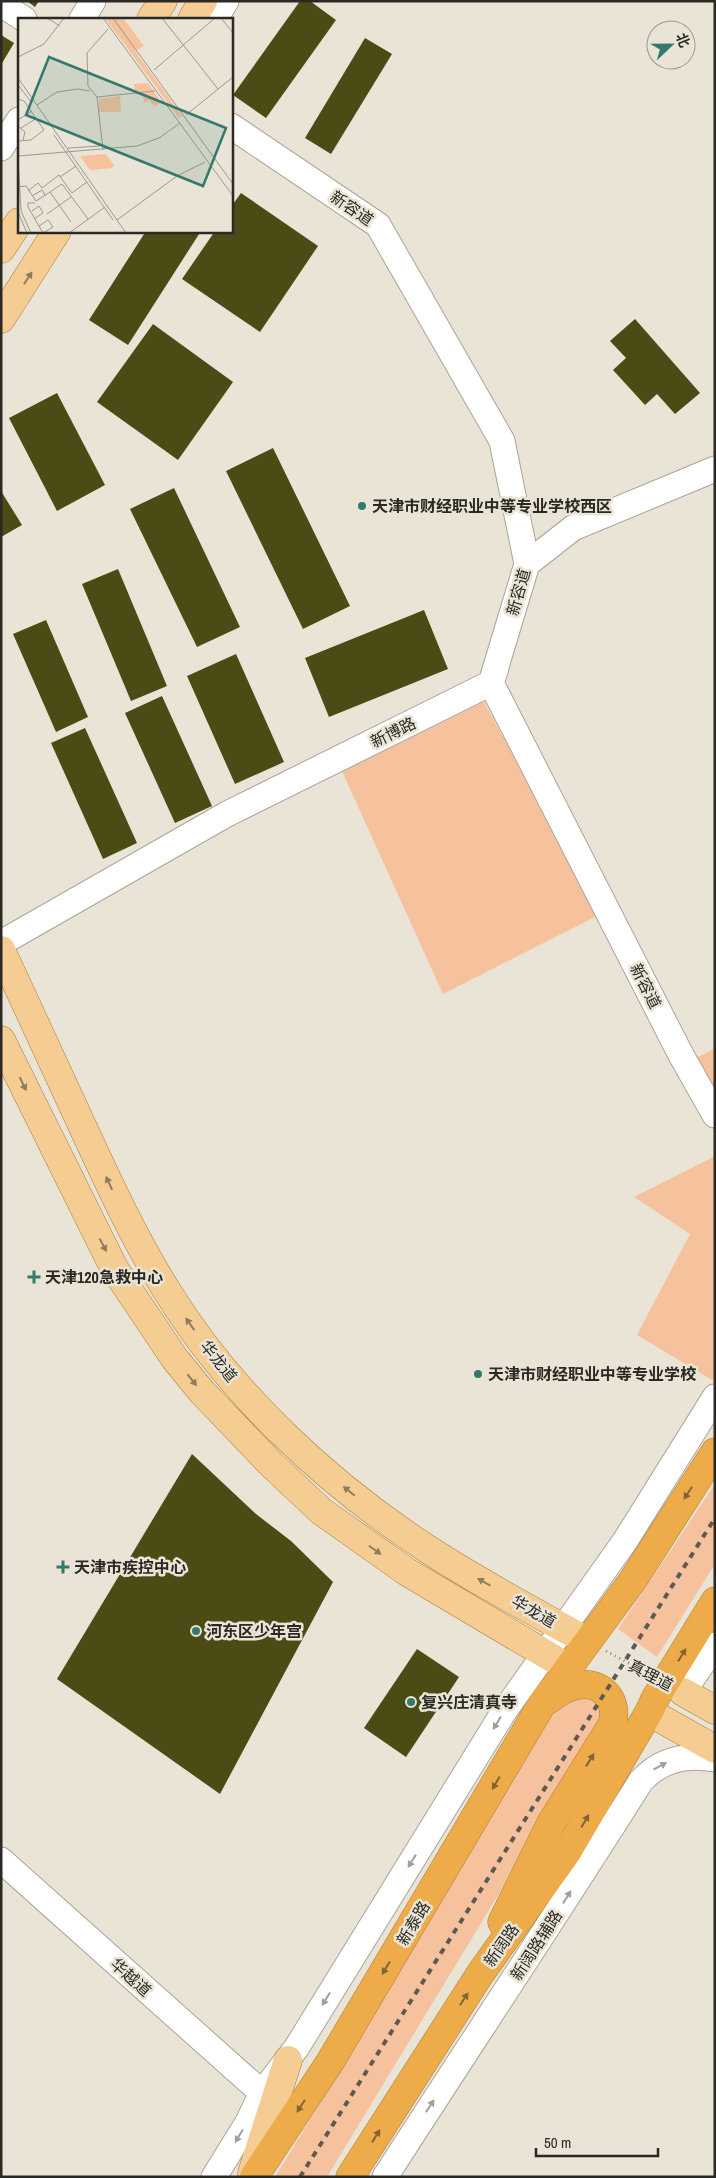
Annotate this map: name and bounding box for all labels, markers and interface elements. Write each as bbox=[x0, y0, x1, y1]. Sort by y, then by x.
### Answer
inset map bbox=[18, 18, 232, 232]
north arrow bbox=[646, 20, 696, 70]
text: 北 bbox=[672, 30, 694, 50]
street label: 新容道 bbox=[326, 185, 378, 231]
one-way arrow bbox=[23, 271, 32, 285]
place label: 天津市财经职业中等专业学校西区 bbox=[372, 495, 612, 517]
marker: 天津市财经职业中等专业学校西区 bbox=[356, 500, 368, 512]
street label: 新容道 bbox=[501, 566, 535, 618]
street label: 新博路 bbox=[367, 712, 419, 752]
street label: 新容道 bbox=[625, 960, 667, 1012]
one-way arrow bbox=[19, 1077, 27, 1091]
one-way arrow bbox=[104, 1176, 112, 1190]
one-way arrow bbox=[98, 1239, 107, 1252]
place label: 天津120急救中心 bbox=[45, 1266, 163, 1288]
marker: 天津120急救中心 bbox=[27, 1270, 41, 1284]
one-way arrow bbox=[185, 1317, 195, 1331]
street label: 华龙道 bbox=[195, 1335, 243, 1387]
place label: 天津市财经职业中等专业学校 bbox=[488, 1363, 697, 1385]
marker: 天津市财经职业中等专业学校 bbox=[472, 1368, 484, 1380]
one-way arrow bbox=[187, 1374, 198, 1387]
one-way arrow bbox=[343, 1486, 356, 1497]
one-way arrow bbox=[684, 1486, 693, 1500]
one-way arrow bbox=[368, 1545, 382, 1555]
place label: 天津市疾控中心 bbox=[74, 1556, 186, 1578]
marker: 天津市疾控中心 bbox=[56, 1560, 70, 1574]
one-way arrow bbox=[478, 1577, 491, 1586]
street label: 华龙道 bbox=[508, 1589, 560, 1633]
place label: 河东区少年宫 bbox=[206, 1620, 302, 1642]
marker: 河东区少年宫 bbox=[190, 1625, 202, 1637]
one-way arrow bbox=[677, 1648, 687, 1661]
street label: 真理道 bbox=[625, 1654, 677, 1696]
place label: 复兴庄清真寺 bbox=[421, 1691, 517, 1713]
marker: 复兴庄清真寺 bbox=[405, 1696, 417, 1708]
one-way arrow bbox=[493, 1716, 502, 1729]
one-way arrow bbox=[586, 1753, 595, 1766]
one-way arrow bbox=[653, 1762, 668, 1770]
one-way arrow bbox=[491, 1776, 500, 1789]
one-way arrow bbox=[580, 1815, 589, 1828]
one-way arrow bbox=[407, 1854, 416, 1868]
one-way arrow bbox=[563, 1891, 572, 1904]
street label: 新泰路 bbox=[391, 1897, 435, 1949]
street label: 新阔路辅路 bbox=[505, 1905, 567, 1985]
street label: 新阔路 bbox=[478, 1919, 524, 1971]
street label: 华越道 bbox=[106, 1953, 156, 2001]
one-way arrow bbox=[382, 1961, 391, 1974]
one-way arrow bbox=[459, 1992, 469, 2006]
one-way arrow bbox=[322, 1993, 331, 2006]
one-way arrow bbox=[296, 2099, 305, 2113]
one-way arrow bbox=[426, 2100, 435, 2113]
scale bar bbox=[536, 2126, 658, 2158]
one-way arrow bbox=[235, 2129, 244, 2142]
one-way arrow bbox=[371, 2129, 381, 2142]
text: 50 m bbox=[544, 2132, 571, 2153]

